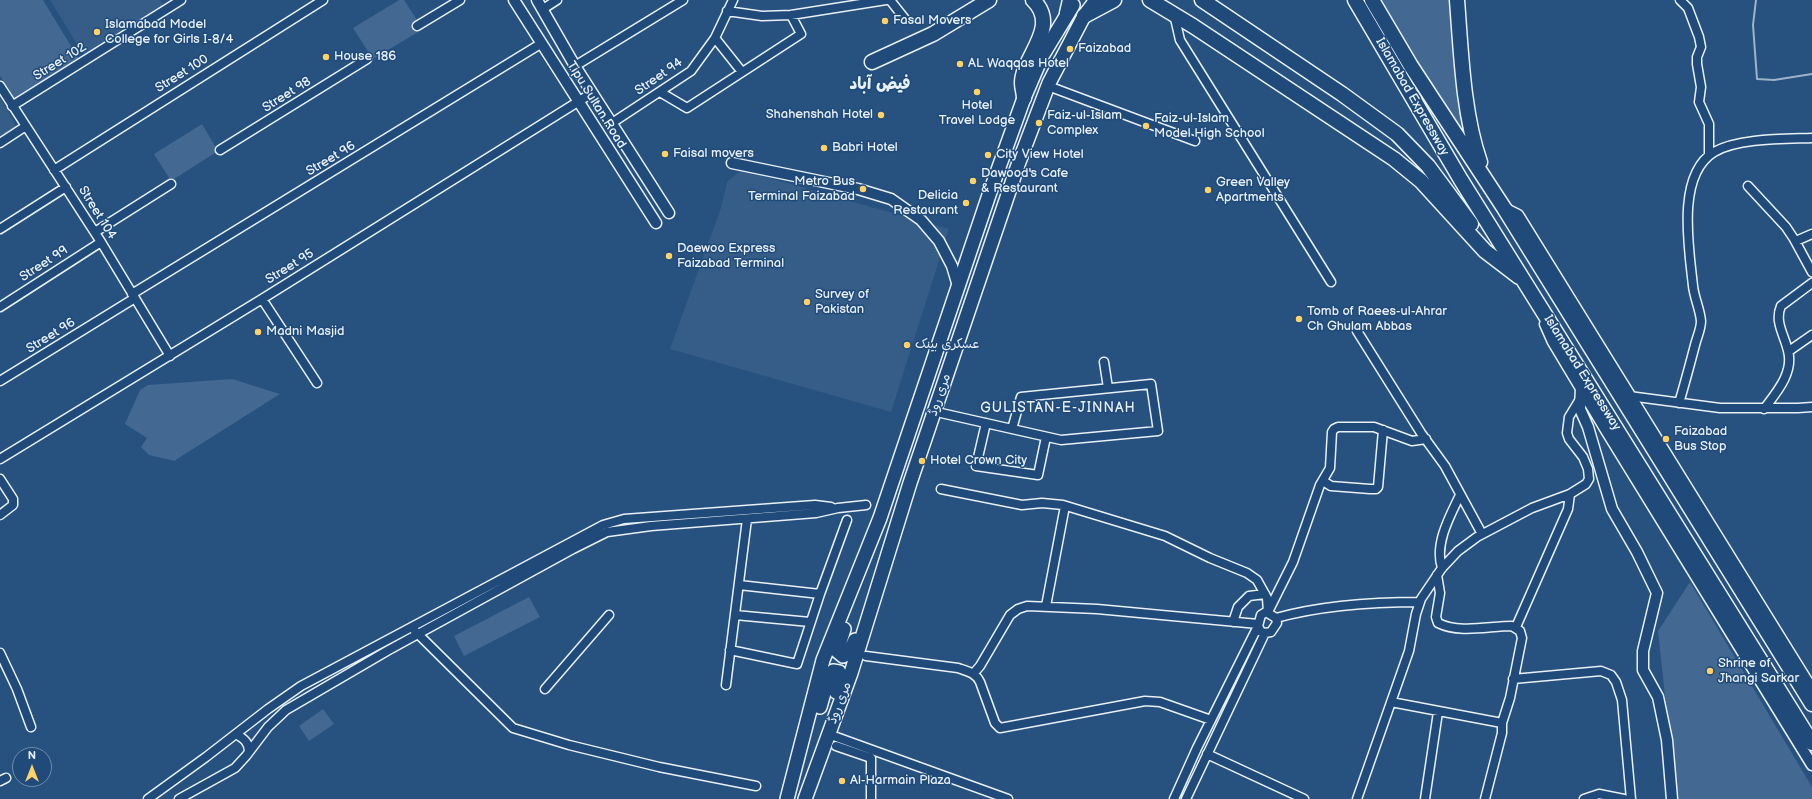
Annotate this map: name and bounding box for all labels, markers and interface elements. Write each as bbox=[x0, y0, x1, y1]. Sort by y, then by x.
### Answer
place label: Fasal Movers bbox=[893, 13, 971, 29]
marker: Fasal Movers bbox=[880, 16, 890, 26]
place label: Islamabad Model College for Girls I-8/4 bbox=[105, 17, 233, 48]
marker: Islamabad Model College for Girls I-8/4 bbox=[92, 27, 102, 37]
street label: Islamabad Expressway bbox=[1372, 35, 1452, 159]
street label: Street 102 bbox=[31, 40, 89, 84]
place label: Faizabad bbox=[1078, 41, 1131, 57]
marker: Faizabad bbox=[1065, 44, 1075, 54]
place label: House 186 bbox=[334, 49, 396, 65]
street label: Street 100 bbox=[153, 52, 211, 96]
marker: House 186 bbox=[321, 52, 331, 62]
street label: Street 94 bbox=[632, 55, 686, 99]
place label: AL Waqqas Hotel bbox=[968, 56, 1069, 72]
street label: Tipu Sultan Road bbox=[563, 59, 629, 151]
marker: AL Waqqas Hotel bbox=[955, 59, 965, 69]
street label: Street 98 bbox=[260, 74, 314, 116]
district label: فیض آباد bbox=[849, 75, 911, 95]
marker: Hotel Travel Lodge bbox=[972, 87, 982, 97]
place label: Hotel Travel Lodge bbox=[939, 98, 1015, 129]
place label: Shahenshah Hotel bbox=[766, 107, 873, 123]
place label: Faiz-ul-Islam Complex bbox=[1047, 108, 1122, 139]
marker: Shahenshah Hotel bbox=[876, 110, 886, 120]
place label: Faiz-ul-Islam Model High School bbox=[1154, 111, 1265, 142]
marker: Faiz-ul-Islam Complex bbox=[1034, 118, 1044, 128]
marker: Faiz-ul-Islam Model High School bbox=[1141, 121, 1151, 131]
street label: Street 96 bbox=[304, 138, 358, 180]
place label: Babri Hotel bbox=[832, 140, 898, 156]
marker: Babri Hotel bbox=[819, 143, 829, 153]
place label: Faisal movers bbox=[673, 146, 754, 162]
place label: City View Hotel bbox=[996, 147, 1084, 163]
marker: Faisal movers bbox=[660, 149, 670, 159]
marker: City View Hotel bbox=[983, 150, 993, 160]
place label: Dawood's Cafe & Restaurant bbox=[981, 166, 1068, 197]
place label: Metro Bus Terminal Faizabad bbox=[748, 174, 855, 205]
place label: Green Valley Apartments bbox=[1216, 175, 1290, 206]
marker: Dawood's Cafe & Restaurant bbox=[968, 176, 978, 186]
street label: Street 104 bbox=[75, 184, 119, 242]
marker: Metro Bus Terminal Faizabad bbox=[858, 184, 868, 194]
marker: Green Valley Apartments bbox=[1203, 185, 1213, 195]
place label: Delicia Restaurant bbox=[893, 188, 958, 219]
marker: Delicia Restaurant bbox=[961, 198, 971, 208]
place label: Daewoo Express Faizabad Terminal bbox=[677, 241, 784, 272]
street label: Street 99 bbox=[17, 243, 71, 285]
street label: Street 95 bbox=[263, 246, 317, 288]
marker: Daewoo Express Faizabad Terminal bbox=[664, 251, 674, 261]
place label: Survey of Pakistan bbox=[815, 287, 869, 318]
marker: Survey of Pakistan bbox=[802, 297, 812, 307]
place label: Tomb of Raees-ul-Ahrar Ch Ghulam Abbas bbox=[1307, 304, 1447, 335]
street label: Islamabad Expressway bbox=[1540, 312, 1624, 434]
marker: Tomb of Raees-ul-Ahrar Ch Ghulam Abbas bbox=[1294, 314, 1304, 324]
street label: Street 96 bbox=[24, 315, 78, 357]
place label: Madni Masjid bbox=[266, 324, 345, 340]
marker: Madni Masjid bbox=[253, 327, 263, 337]
place label: عسکری بینک bbox=[915, 337, 979, 353]
marker: عسکری بینک bbox=[902, 340, 912, 350]
street label: مری روڈ bbox=[926, 372, 954, 418]
district label: GULISTAN-E-JINNAH bbox=[980, 400, 1136, 416]
place label: Faizabad Bus Stop bbox=[1674, 424, 1727, 455]
marker: Faizabad Bus Stop bbox=[1661, 434, 1671, 444]
place label: Hotel Crown City bbox=[930, 453, 1027, 469]
marker: Hotel Crown City bbox=[917, 456, 927, 466]
place label: Shrine of Jhangi Sarkar bbox=[1718, 656, 1799, 687]
marker: Shrine of Jhangi Sarkar bbox=[1705, 666, 1715, 676]
street label: مری روڈ bbox=[825, 680, 855, 726]
north arrow bbox=[12, 747, 52, 787]
text: N bbox=[28, 749, 36, 762]
place label: Al-Harmain Plaza bbox=[850, 773, 951, 789]
marker: Al-Harmain Plaza bbox=[837, 776, 847, 786]

